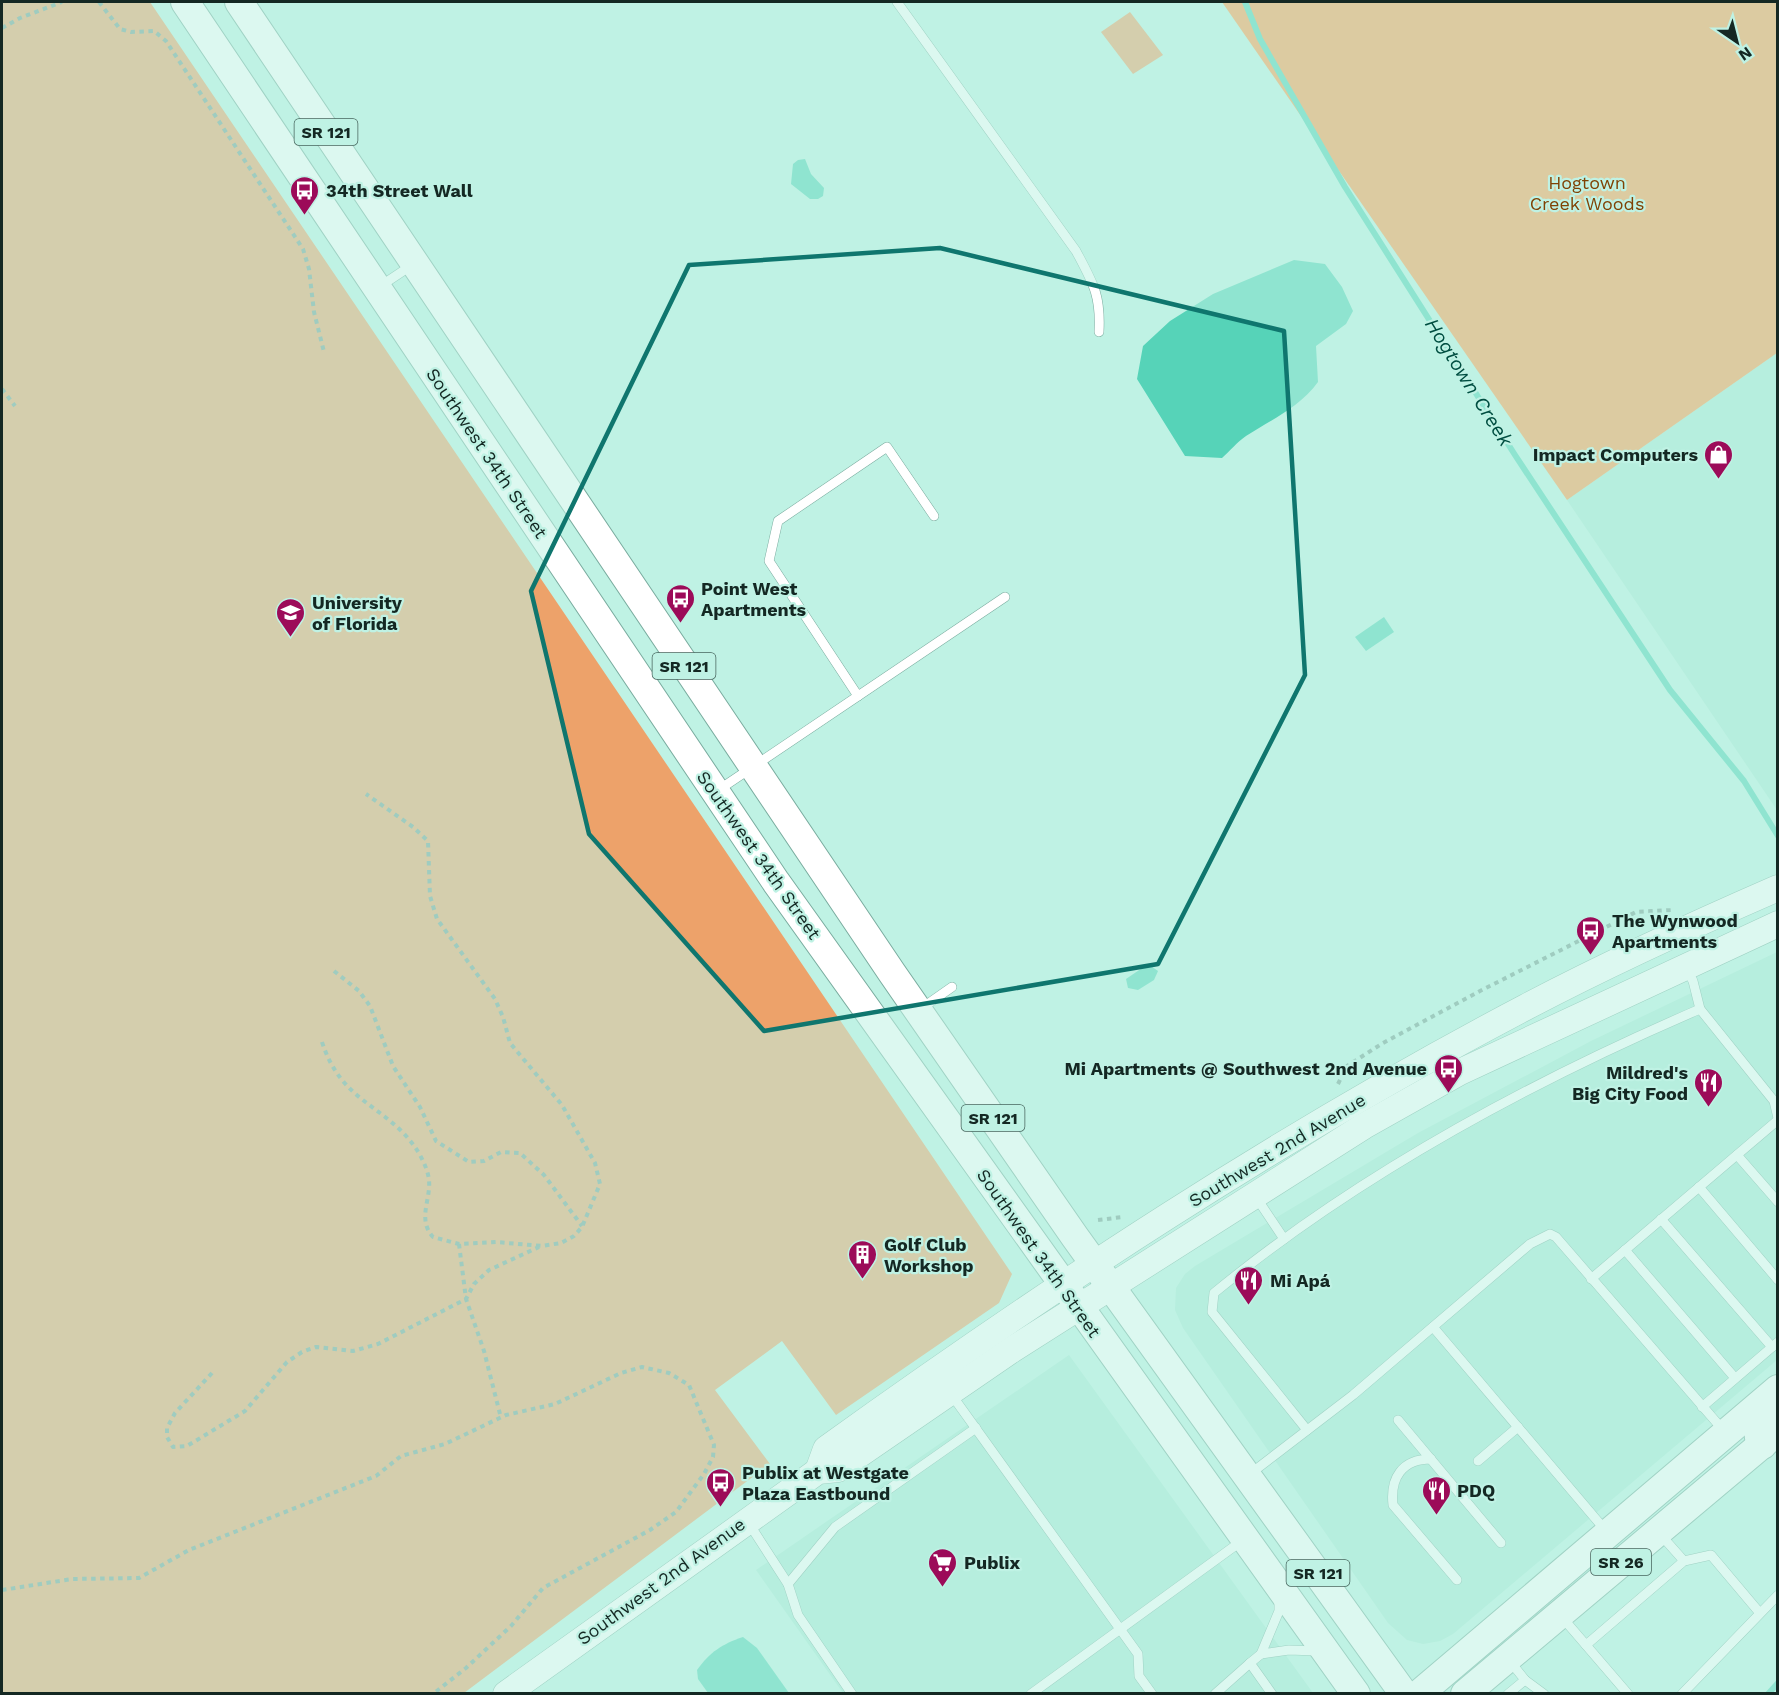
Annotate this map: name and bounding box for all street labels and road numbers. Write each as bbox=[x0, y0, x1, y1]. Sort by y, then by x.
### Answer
road number: SR 121 bbox=[294, 119, 358, 145]
street label: Southwest 34th Street bbox=[422, 364, 552, 542]
road number: SR 121 bbox=[652, 653, 716, 679]
street label: Southwest 34th Street bbox=[693, 767, 825, 944]
street label: Southwest 2nd Avenue bbox=[1185, 1089, 1369, 1211]
road number: SR 121 bbox=[962, 1105, 1024, 1131]
street label: Southwest 34th Street bbox=[973, 1165, 1105, 1342]
street label: Southwest 2nd Avenue bbox=[573, 1513, 749, 1649]
road number: SR 26 bbox=[1591, 1549, 1651, 1575]
road number: SR 121 bbox=[1286, 1560, 1350, 1586]

